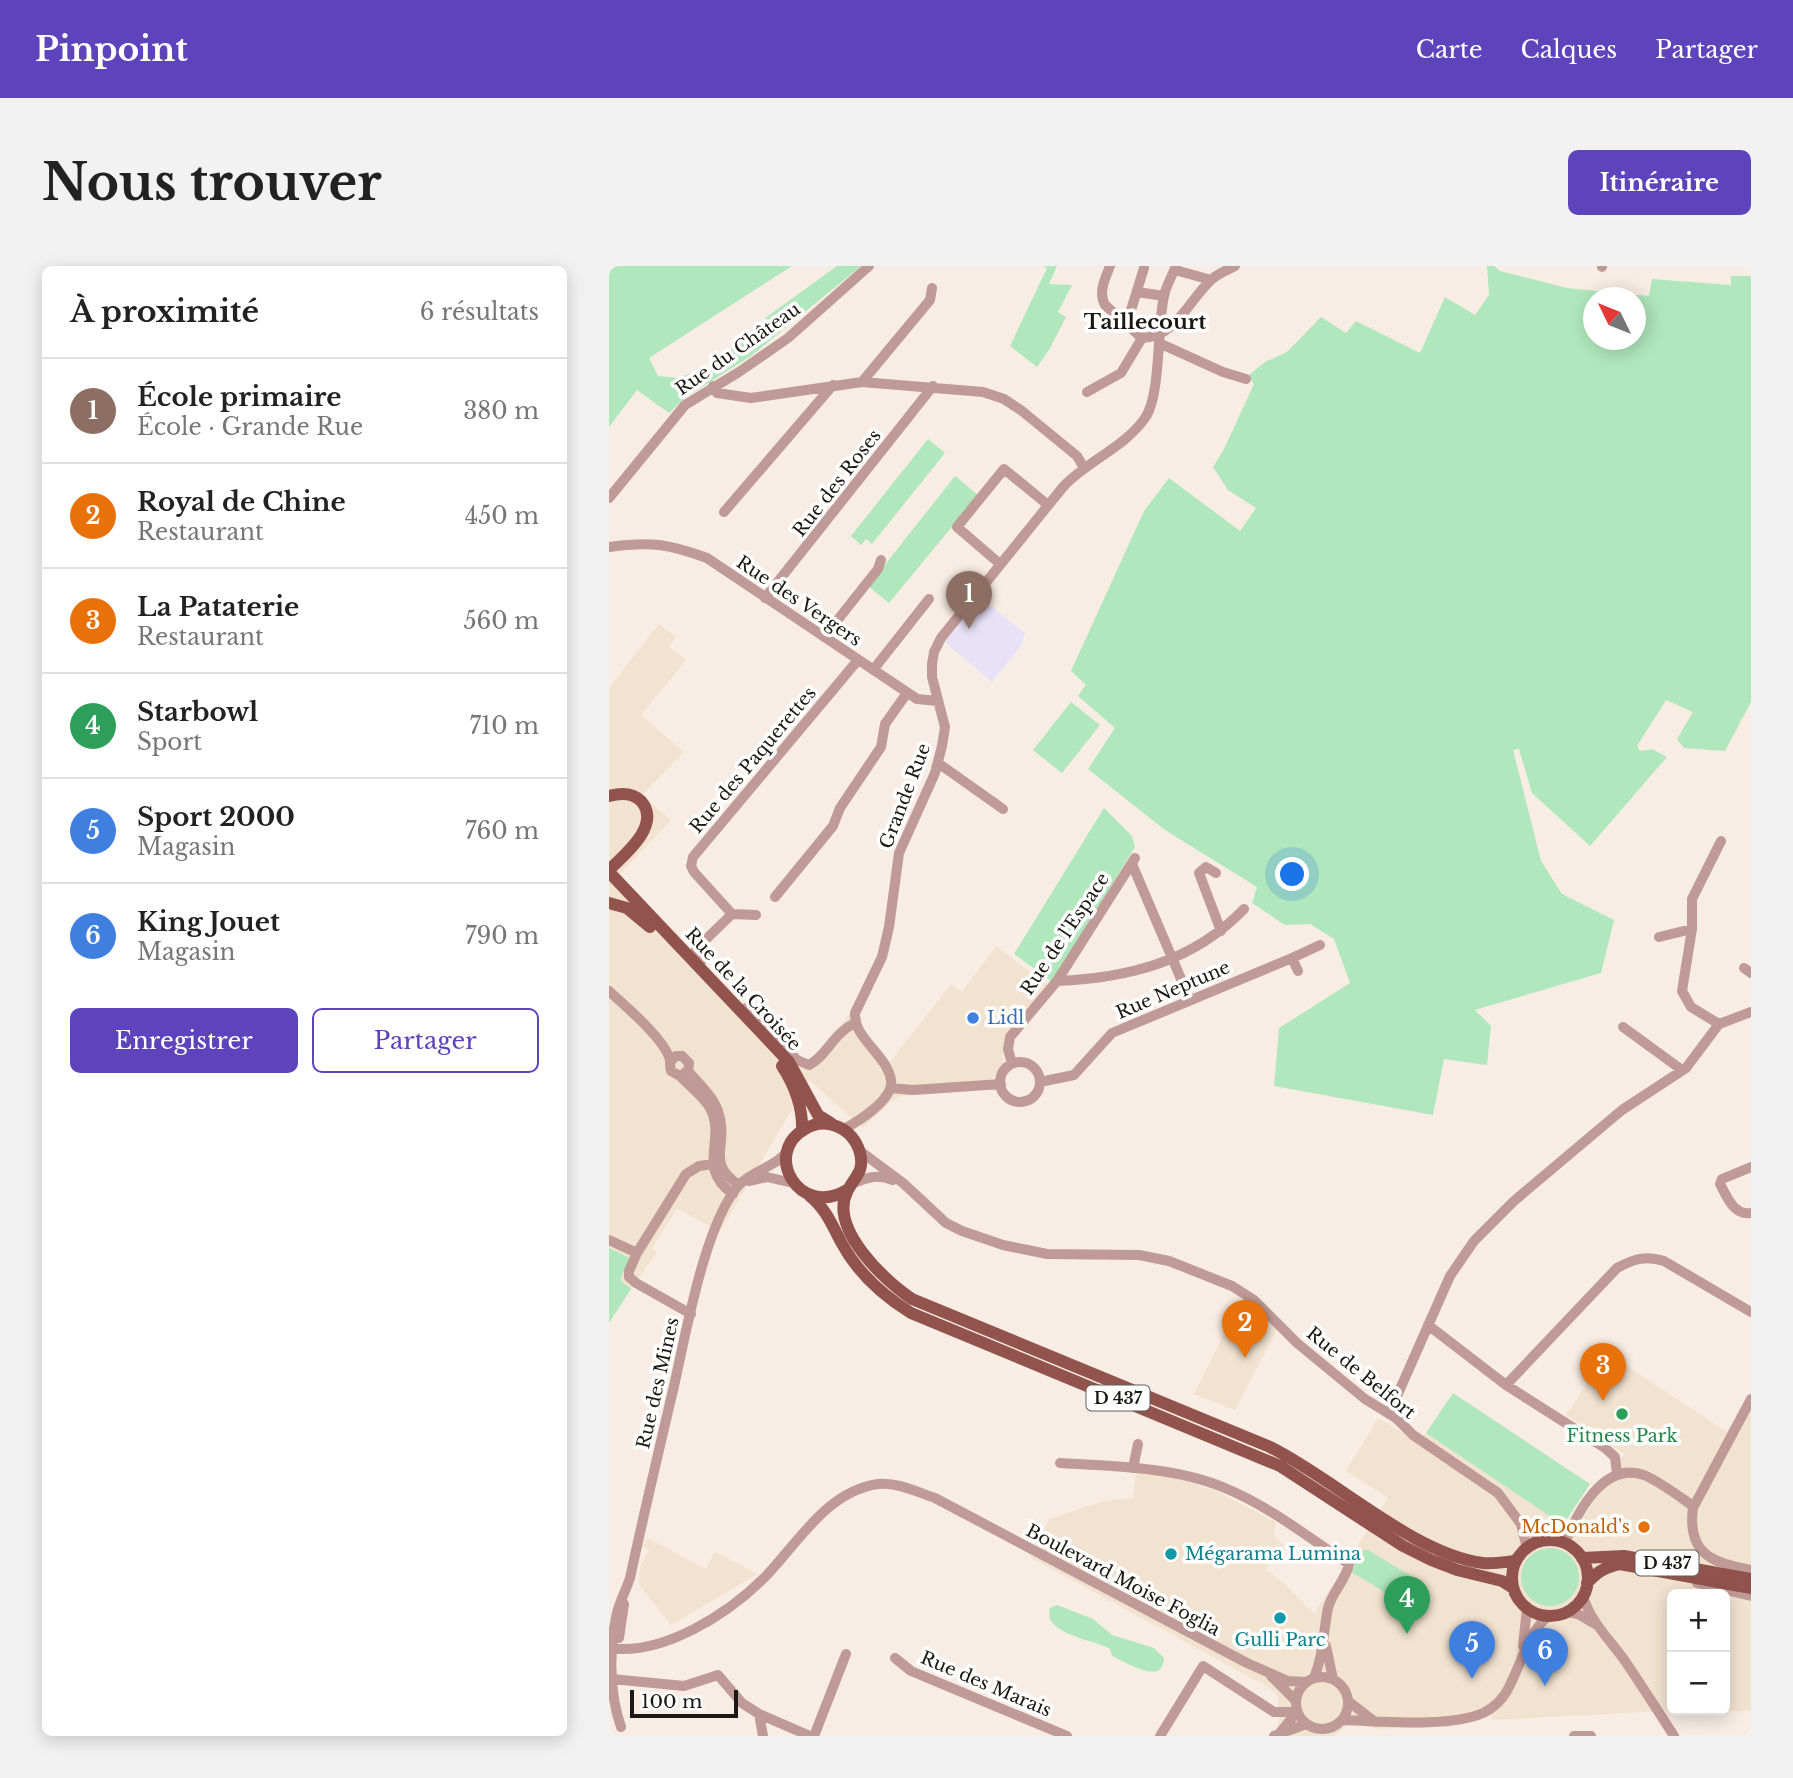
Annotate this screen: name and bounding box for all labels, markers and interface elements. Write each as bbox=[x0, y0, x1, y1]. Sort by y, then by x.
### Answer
text: Pinpoint bbox=[35, 29, 188, 70]
text: Carte bbox=[1416, 35, 1482, 64]
text: Calques bbox=[1520, 35, 1617, 64]
text: Partager bbox=[1655, 35, 1758, 64]
button: Itinéraire bbox=[1568, 150, 1751, 215]
text: Nous trouver bbox=[42, 152, 382, 213]
north arrow bbox=[1583, 287, 1646, 350]
text: À proximité bbox=[70, 293, 259, 330]
text: 6 résultats bbox=[420, 298, 539, 326]
street label: Rue du Château bbox=[671, 298, 805, 400]
district label: Taillecourt bbox=[1084, 309, 1206, 335]
text: École primaire bbox=[137, 381, 342, 413]
text: 1 bbox=[88, 397, 98, 425]
text: 380 m bbox=[463, 397, 539, 425]
text: École · Grande Rue bbox=[137, 413, 363, 441]
street label: Rue des Roses bbox=[788, 425, 886, 541]
text: Royal de Chine bbox=[137, 486, 346, 518]
text: 2 bbox=[86, 502, 100, 530]
text: 450 m bbox=[465, 502, 539, 530]
text: Restaurant bbox=[137, 518, 264, 546]
street label: Rue des Vergers bbox=[732, 551, 866, 651]
pin: 1 bbox=[946, 571, 992, 629]
text: La Pataterie bbox=[137, 591, 299, 623]
text: 3 bbox=[86, 607, 100, 635]
text: 560 m bbox=[463, 607, 539, 635]
text: Restaurant bbox=[137, 623, 264, 651]
street label: Rue des Paquerettes bbox=[685, 682, 821, 838]
text: Starbowl bbox=[137, 696, 258, 728]
text: 4 bbox=[85, 712, 101, 740]
text: 710 m bbox=[469, 712, 539, 740]
text: Sport bbox=[137, 728, 202, 756]
street label: Grande Rue bbox=[875, 740, 935, 852]
text: Sport 2000 bbox=[137, 801, 295, 833]
text: 5 bbox=[86, 817, 100, 845]
text: 760 m bbox=[465, 817, 539, 845]
text: Magasin bbox=[137, 833, 235, 861]
your location bbox=[1275, 857, 1309, 891]
street label: Rue de l'Espace bbox=[1016, 869, 1114, 999]
text: King Jouet bbox=[137, 906, 280, 938]
text: 6 bbox=[85, 922, 101, 950]
text: 790 m bbox=[465, 922, 539, 950]
street label: Rue de la Croisée bbox=[681, 923, 805, 1055]
text: Magasin bbox=[137, 938, 235, 966]
street label: Rue Neptune bbox=[1113, 956, 1233, 1024]
place label: Lidl bbox=[987, 1007, 1024, 1029]
button: Enregistrer bbox=[70, 1008, 298, 1073]
button: Partager bbox=[312, 1008, 539, 1073]
marker: Lidl bbox=[965, 1010, 981, 1026]
pin: 2 bbox=[1222, 1300, 1268, 1358]
street label: Rue des Mines bbox=[632, 1315, 684, 1451]
street label: Rue de Belfort bbox=[1302, 1322, 1420, 1424]
pin: 3 bbox=[1580, 1343, 1626, 1401]
road number: D 437 bbox=[1086, 1386, 1149, 1410]
marker: Fitness Park bbox=[1614, 1406, 1630, 1422]
place label: Fitness Park bbox=[1566, 1425, 1678, 1447]
place label: McDonald's bbox=[1521, 1516, 1630, 1538]
street label: Boulevard Moise Foglia bbox=[1022, 1519, 1224, 1641]
marker: McDonald's bbox=[1636, 1519, 1652, 1535]
place label: Mégarama Lumina bbox=[1185, 1543, 1361, 1565]
marker: Mégarama Lumina bbox=[1163, 1546, 1179, 1562]
road number: D 437 bbox=[1635, 1550, 1699, 1576]
pin: 4 bbox=[1384, 1576, 1430, 1634]
map controls bbox=[1667, 1589, 1730, 1715]
button: + bbox=[1667, 1589, 1730, 1652]
marker: Gulli Parc bbox=[1272, 1610, 1288, 1626]
pin: 5 bbox=[1449, 1621, 1495, 1679]
pin: 6 bbox=[1522, 1628, 1568, 1686]
place label: Gulli Parc bbox=[1235, 1629, 1326, 1651]
street label: Rue des Marais bbox=[917, 1647, 1055, 1721]
button: − bbox=[1667, 1652, 1730, 1715]
scale bar bbox=[630, 1687, 739, 1719]
text: 100 m bbox=[641, 1690, 702, 1713]

